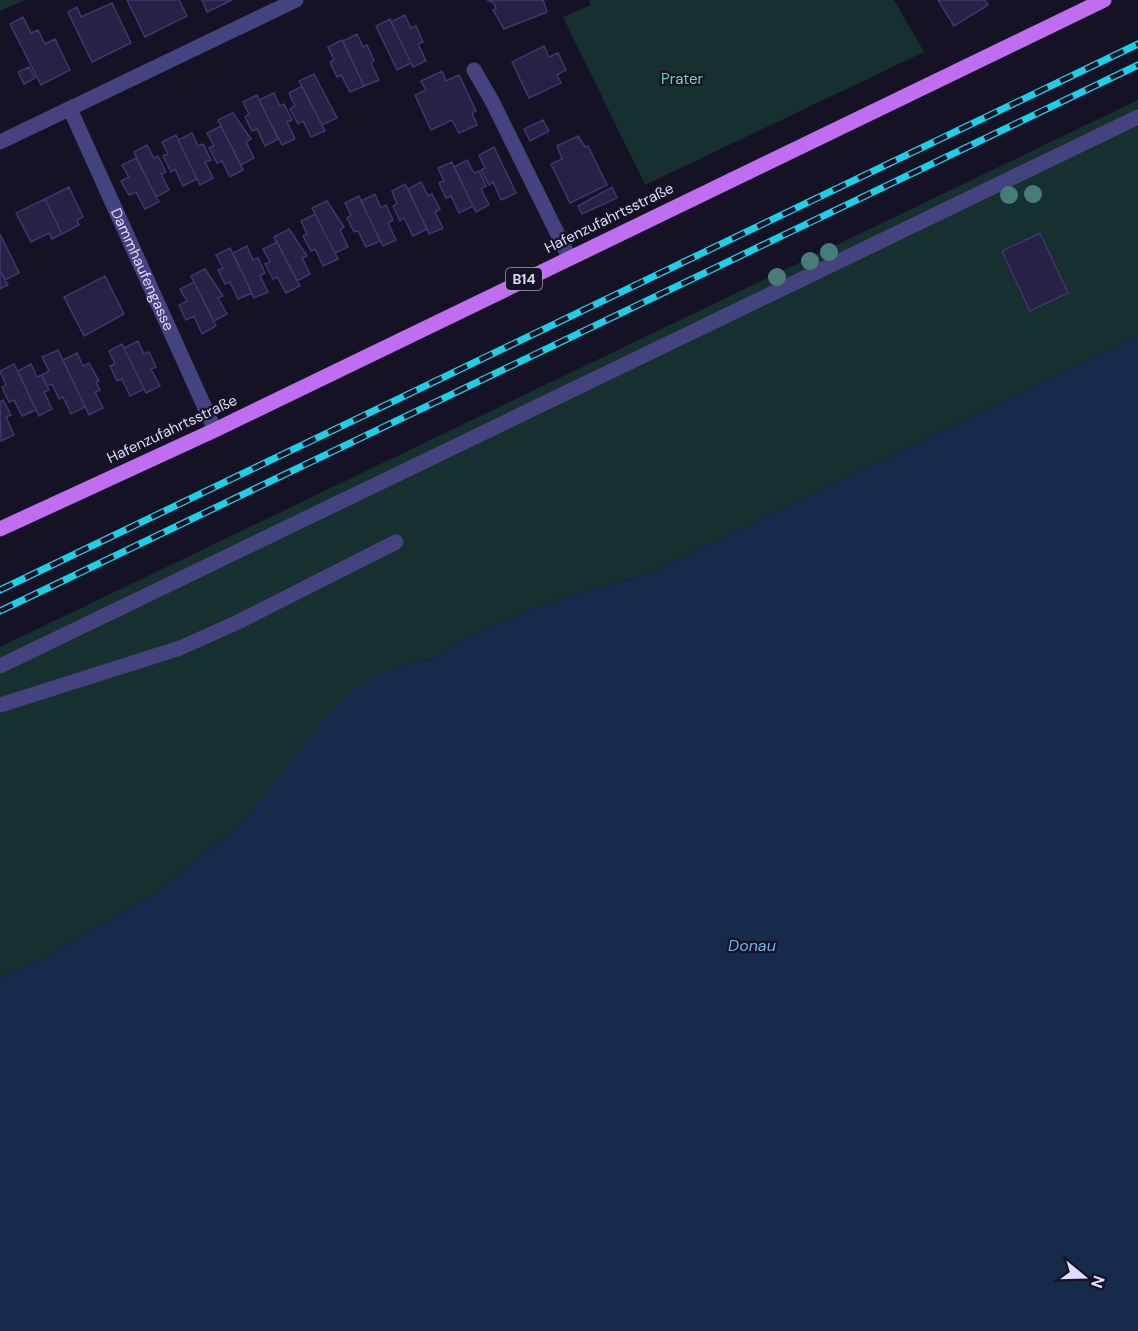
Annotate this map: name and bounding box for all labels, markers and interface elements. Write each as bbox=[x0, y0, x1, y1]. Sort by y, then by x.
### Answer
park label: Prater bbox=[661, 69, 703, 89]
street label: Hafenzufahrtsstraße bbox=[541, 178, 677, 258]
street label: Dammhaufengasse bbox=[106, 205, 179, 334]
road number: B14 bbox=[506, 268, 542, 290]
street label: Hafenzufahrtsstraße bbox=[104, 390, 240, 468]
water label: Donau bbox=[728, 935, 776, 956]
north arrow bbox=[1054, 1247, 1114, 1307]
text: N bbox=[1086, 1273, 1110, 1291]

